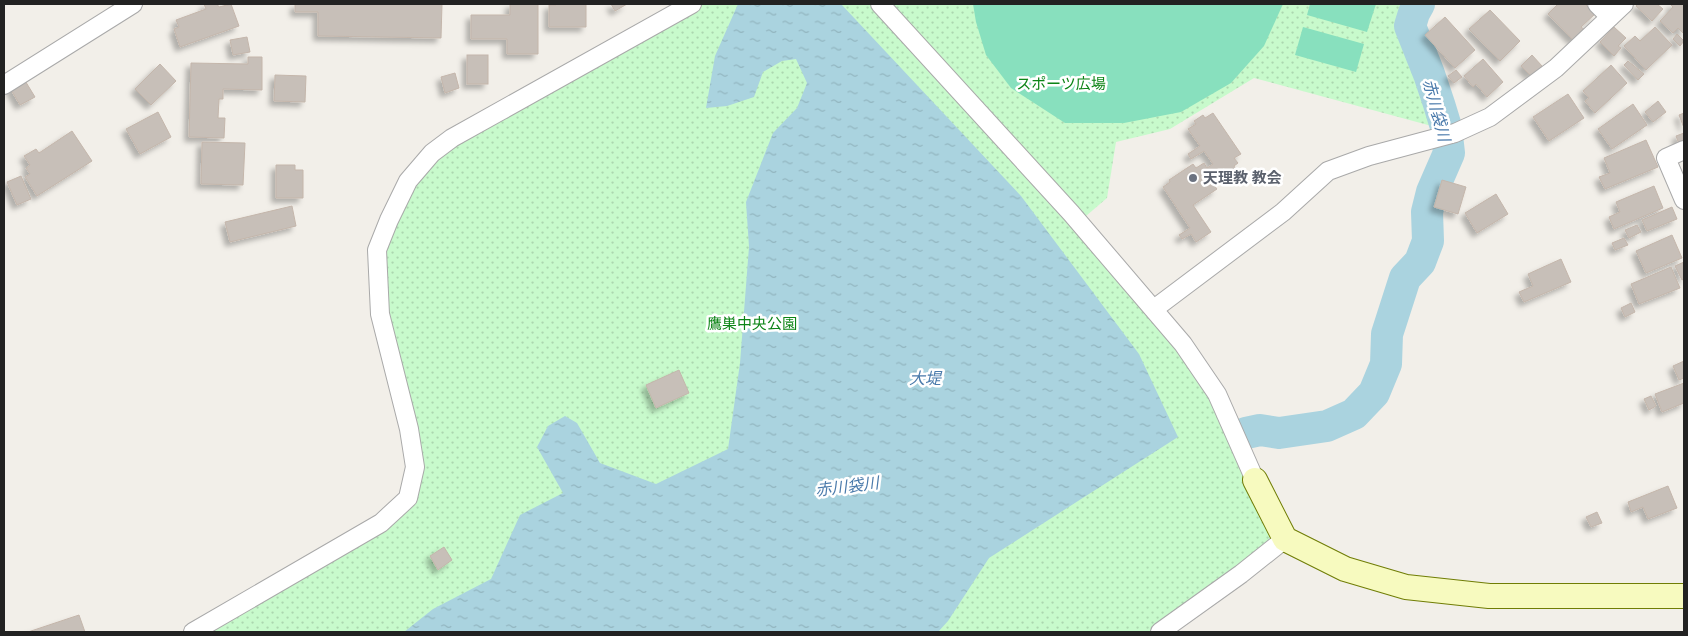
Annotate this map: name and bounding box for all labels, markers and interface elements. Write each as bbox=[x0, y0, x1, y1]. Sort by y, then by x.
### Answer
park label: スポーツ広場 bbox=[1016, 75, 1106, 92]
water label: 赤川袋川 bbox=[1420, 77, 1454, 145]
place label: 天理教 教会 bbox=[1203, 169, 1282, 186]
marker: 天理教 教会 bbox=[1187, 172, 1199, 184]
park label: 鷹巣中央公園 bbox=[707, 315, 797, 332]
water label: 大堤 bbox=[909, 369, 943, 387]
water label: 赤川袋川 bbox=[814, 473, 882, 499]

